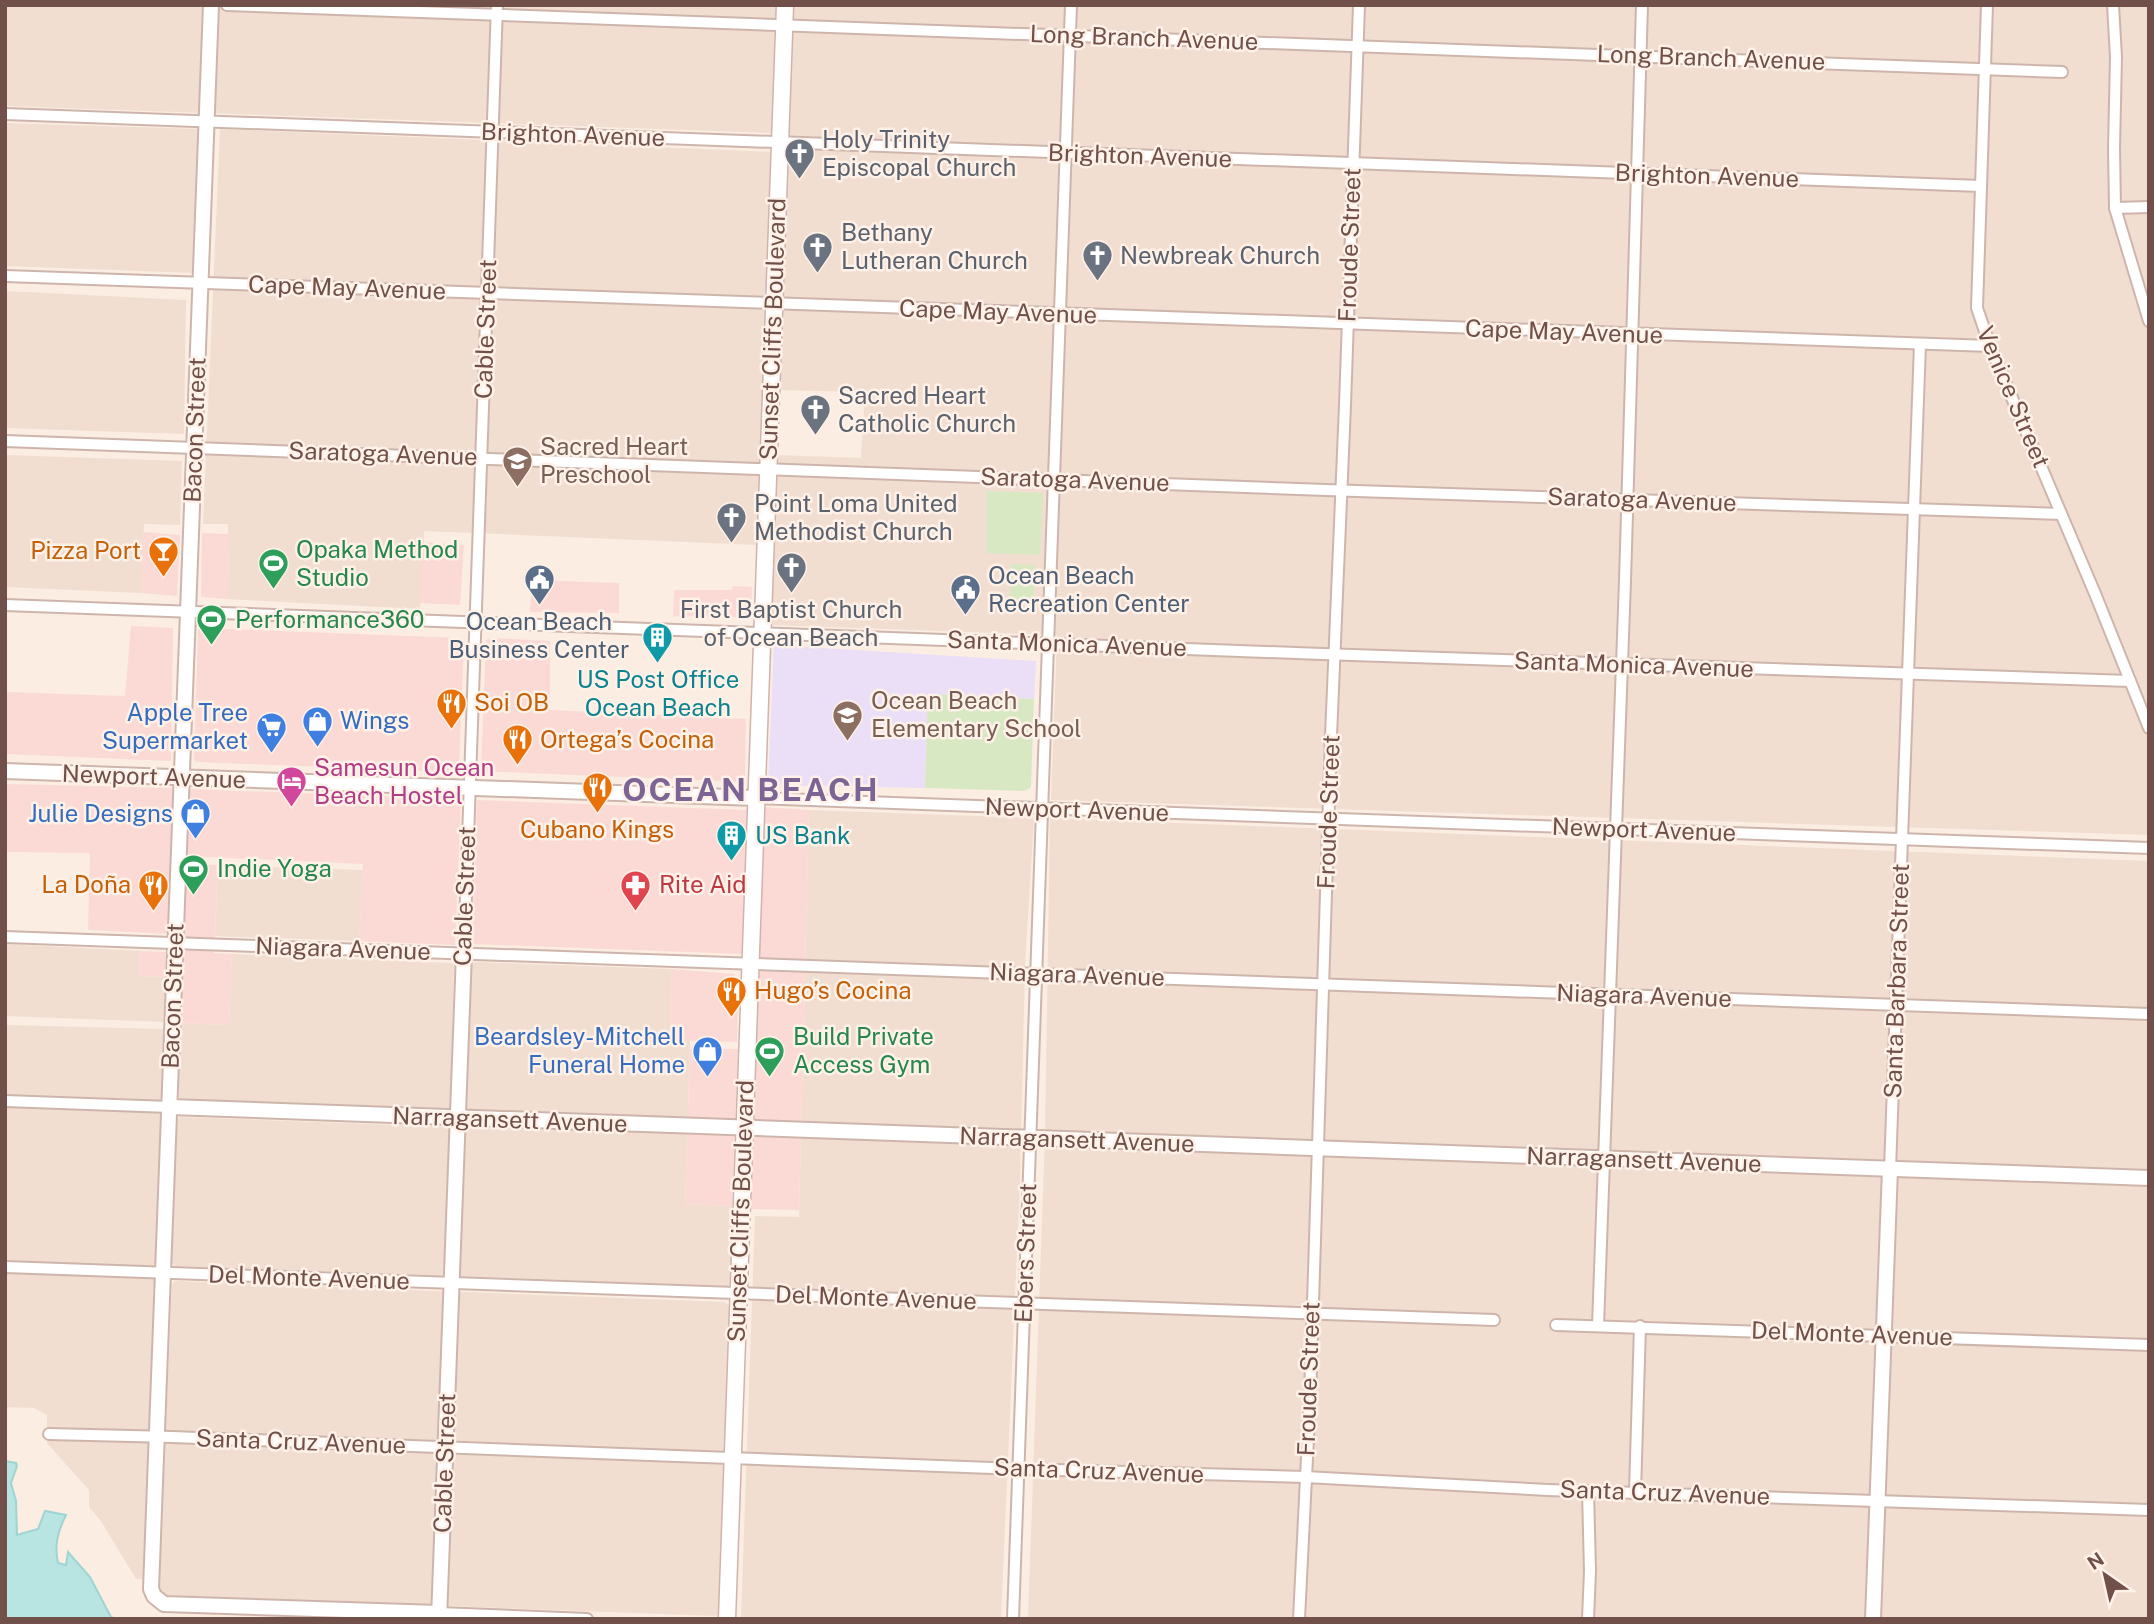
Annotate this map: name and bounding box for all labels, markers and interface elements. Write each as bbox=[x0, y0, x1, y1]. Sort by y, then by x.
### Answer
street label: Long Branch Avenue bbox=[1029, 19, 1259, 55]
street label: Long Branch Avenue bbox=[1596, 39, 1826, 75]
street label: Brighton Avenue bbox=[480, 117, 666, 151]
place label: Holy Trinity Episcopal Church bbox=[822, 125, 1016, 181]
church icon: Holy Trinity Episcopal Church bbox=[782, 137, 816, 181]
street label: Brighton Avenue bbox=[1047, 138, 1233, 172]
street label: Brighton Avenue bbox=[1614, 158, 1800, 192]
street label: Froude Street bbox=[1332, 167, 1366, 323]
street label: Sunset Cliffs Boulevard bbox=[753, 197, 791, 461]
place label: Bethany Lutheran Church bbox=[841, 218, 1028, 274]
church icon: Bethany Lutheran Church bbox=[801, 230, 835, 274]
church icon: Newbreak Church bbox=[1080, 239, 1114, 283]
place label: Newbreak Church bbox=[1120, 241, 1320, 269]
street label: Cable Street bbox=[469, 259, 501, 399]
street label: Cape May Avenue bbox=[247, 270, 447, 304]
street label: Cape May Avenue bbox=[898, 294, 1098, 328]
street label: Cape May Avenue bbox=[1464, 314, 1664, 348]
street label: Venice Street bbox=[1972, 322, 2056, 471]
street label: Bacon Street bbox=[177, 357, 211, 503]
place label: Sacred Heart Catholic Church bbox=[838, 381, 1016, 437]
church icon: Sacred Heart Catholic Church bbox=[798, 393, 832, 437]
place label: Sacred Heart Preschool bbox=[540, 432, 688, 488]
street label: Saratoga Avenue bbox=[288, 436, 478, 470]
school or university icon: Sacred Heart Preschool bbox=[500, 444, 534, 488]
street label: Saratoga Avenue bbox=[980, 462, 1170, 496]
street label: Saratoga Avenue bbox=[1547, 482, 1737, 516]
place label: Point Loma United Methodist Church bbox=[754, 489, 958, 545]
church icon: Point Loma United Methodist Church bbox=[714, 501, 748, 545]
bar icon: Pizza Port bbox=[147, 534, 181, 578]
place label: Opaka Method Studio bbox=[296, 535, 458, 591]
place label: Pizza Port bbox=[30, 536, 141, 564]
sports icon: Opaka Method Studio bbox=[256, 547, 290, 591]
church icon: First Baptist Church of Ocean Beach bbox=[774, 551, 808, 595]
place label: Ocean Beach Recreation Center bbox=[988, 561, 1190, 617]
public building icon: Ocean Beach Business Center bbox=[522, 563, 556, 607]
public building icon: Ocean Beach Recreation Center bbox=[948, 573, 982, 617]
place label: First Baptist Church of Ocean Beach bbox=[680, 595, 902, 651]
sports icon: Performance360 bbox=[195, 603, 229, 647]
place label: Performance360 bbox=[235, 605, 424, 633]
place label: Ocean Beach Business Center bbox=[448, 607, 630, 663]
building icon: US Post Office Ocean Beach bbox=[641, 621, 675, 665]
street label: Santa Monica Avenue bbox=[947, 625, 1187, 661]
street label: Santa Monica Avenue bbox=[1514, 646, 1754, 682]
place label: US Post Office Ocean Beach bbox=[577, 665, 739, 721]
restaurant icon: Soi OB bbox=[434, 686, 468, 730]
place label: Ocean Beach Elementary School bbox=[871, 686, 1082, 742]
place label: Soi OB bbox=[474, 688, 549, 716]
place label: Apple Tree Supermarket bbox=[102, 698, 248, 754]
school or university icon: Ocean Beach Elementary School bbox=[831, 698, 865, 742]
shop icon: Wings bbox=[300, 704, 334, 748]
place label: Wings bbox=[340, 706, 409, 734]
supermarket icon: Apple Tree Supermarket bbox=[254, 710, 288, 754]
restaurant icon: Ortega’s Cocina bbox=[500, 723, 534, 767]
place label: Ortega’s Cocina bbox=[540, 725, 714, 753]
street label: Froude Street bbox=[1311, 734, 1345, 890]
place label: Samesun Ocean Beach Hostel bbox=[314, 753, 494, 809]
street label: Newport Avenue bbox=[61, 759, 247, 793]
hotel icon: Samesun Ocean Beach Hostel bbox=[274, 765, 308, 809]
restaurant icon: Cubano Kings bbox=[580, 771, 614, 815]
district label: OCEAN BEACH bbox=[622, 771, 880, 808]
street label: Newport Avenue bbox=[984, 792, 1170, 826]
shop icon: Julie Designs bbox=[179, 797, 213, 841]
place label: Julie Designs bbox=[28, 799, 173, 827]
street label: Newport Avenue bbox=[1551, 812, 1737, 846]
place label: Cubano Kings bbox=[520, 815, 674, 843]
building icon: US Bank bbox=[715, 819, 749, 863]
place label: US Bank bbox=[755, 821, 850, 849]
street label: Cable Street bbox=[448, 826, 480, 966]
sports icon: Indie Yoga bbox=[177, 852, 211, 896]
place label: Indie Yoga bbox=[217, 854, 332, 882]
street label: Santa Barbara Street bbox=[1878, 863, 1914, 1099]
restaurant icon: La Doña bbox=[137, 868, 171, 912]
pharmacy icon: Rite Aid bbox=[619, 868, 653, 912]
place label: La Doña bbox=[41, 870, 131, 898]
place label: Rite Aid bbox=[659, 870, 747, 898]
street label: Bacon Street bbox=[155, 923, 189, 1069]
street label: Niagara Avenue bbox=[255, 931, 431, 965]
street label: Niagara Avenue bbox=[989, 957, 1165, 991]
restaurant icon: Hugo’s Cocina bbox=[714, 974, 748, 1018]
place label: Hugo’s Cocina bbox=[754, 976, 911, 1004]
street label: Niagara Avenue bbox=[1556, 978, 1732, 1012]
place label: Beardsley-Mitchell Funeral Home bbox=[474, 1022, 685, 1078]
place label: Build Private Access Gym bbox=[793, 1022, 934, 1078]
shop icon: Beardsley-Mitchell Funeral Home bbox=[691, 1034, 725, 1078]
sports icon: Build Private Access Gym bbox=[753, 1034, 787, 1078]
street label: Sunset Cliffs Boulevard bbox=[721, 1079, 759, 1343]
street label: Narragansett Avenue bbox=[392, 1101, 628, 1137]
street label: Narragansett Avenue bbox=[959, 1121, 1195, 1157]
street label: Narragansett Avenue bbox=[1526, 1141, 1762, 1177]
street label: Ebers Street bbox=[1009, 1183, 1041, 1323]
street label: Del Monte Avenue bbox=[208, 1259, 410, 1295]
street label: Del Monte Avenue bbox=[775, 1279, 977, 1315]
street label: Froude Street bbox=[1291, 1301, 1325, 1457]
street label: Del Monte Avenue bbox=[1751, 1315, 1953, 1351]
street label: Cable Street bbox=[428, 1393, 460, 1533]
street label: Santa Cruz Avenue bbox=[195, 1423, 407, 1459]
street label: Santa Cruz Avenue bbox=[993, 1452, 1205, 1488]
street label: Santa Cruz Avenue bbox=[1559, 1474, 1771, 1510]
north arrow bbox=[2070, 1540, 2140, 1610]
text: N bbox=[2083, 1548, 2108, 1574]

